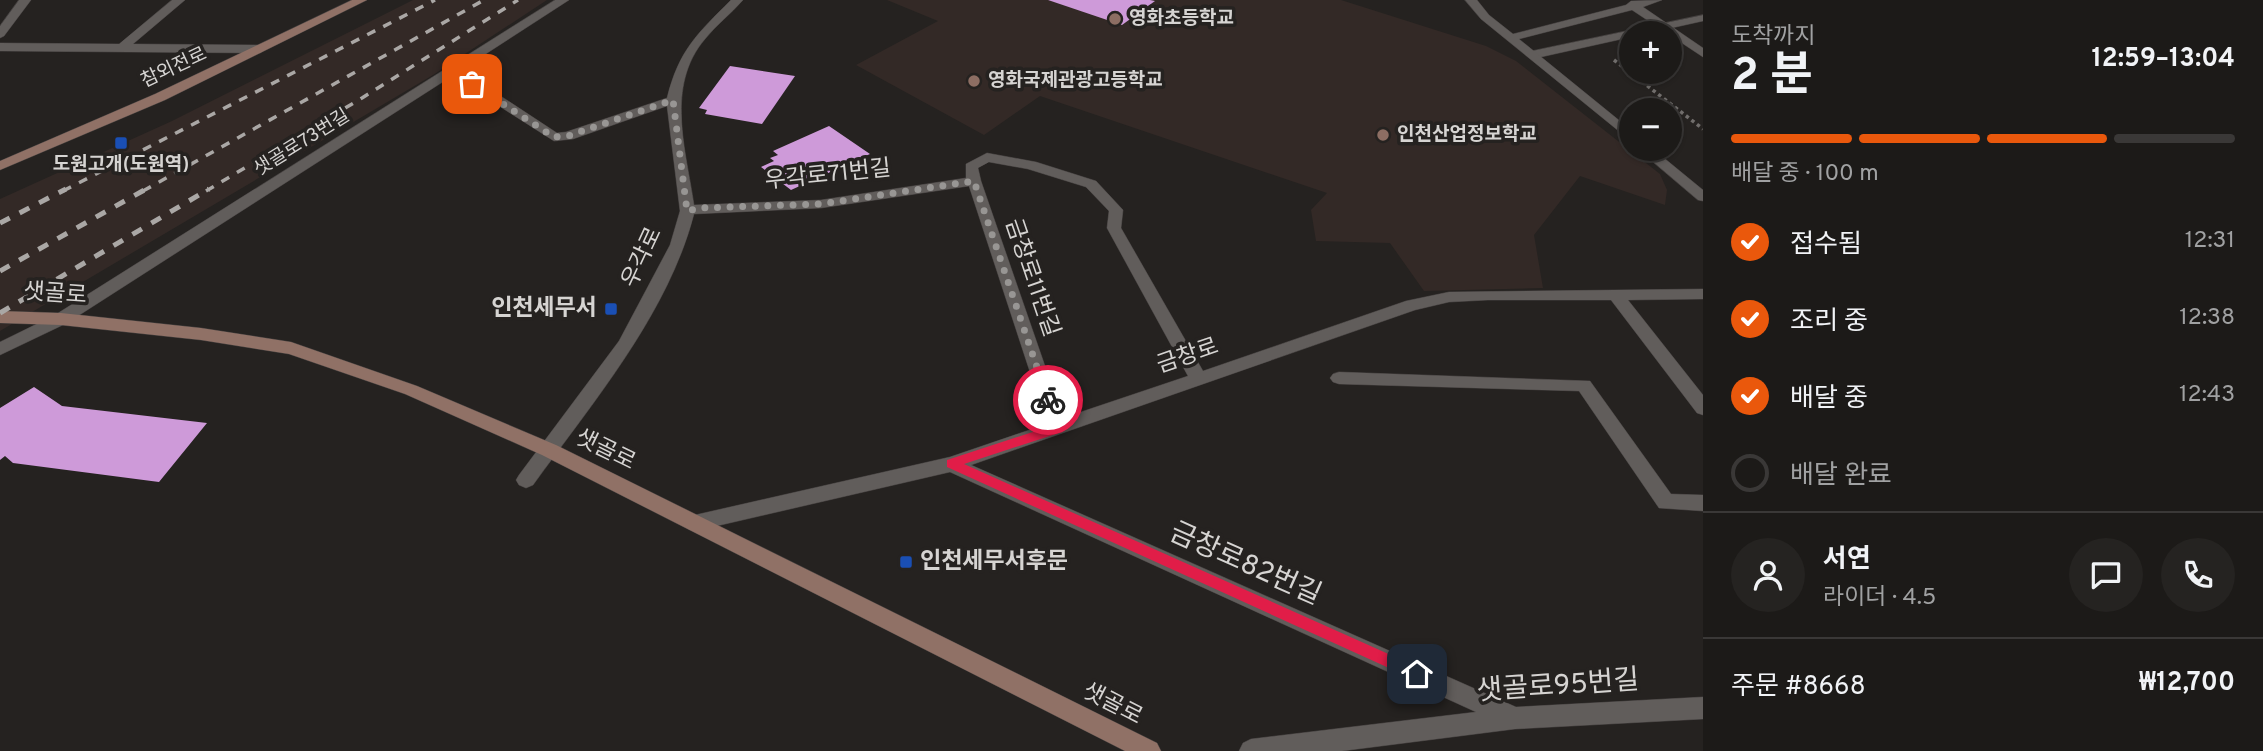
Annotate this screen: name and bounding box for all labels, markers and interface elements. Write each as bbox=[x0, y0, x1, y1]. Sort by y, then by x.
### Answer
place label: 영화초등학교 bbox=[1129, 7, 1234, 31]
marker: 영화초등학교 bbox=[1107, 11, 1123, 27]
map controls bbox=[1619, 21, 1682, 161]
button: + bbox=[1619, 21, 1682, 84]
text: 도착까지 bbox=[1731, 23, 1816, 52]
street label: 참외전로 bbox=[137, 42, 211, 94]
text: 12:59–13:04 bbox=[2091, 43, 2235, 76]
text: 2 분 bbox=[1731, 48, 1813, 107]
pin bbox=[442, 54, 502, 114]
icon: bag bbox=[453, 65, 491, 103]
place label: 영화국제관광고등학교 bbox=[988, 69, 1163, 93]
marker: 영화국제관광고등학교 bbox=[966, 73, 982, 89]
button: − bbox=[1619, 98, 1682, 161]
street label: 샛골로73번길 bbox=[250, 104, 354, 182]
place label: 인천산업정보학교 bbox=[1397, 123, 1537, 147]
marker: 인천산업정보학교 bbox=[1375, 127, 1391, 143]
marker: 도원고개(도원역) bbox=[113, 135, 129, 151]
place label: 도원고개(도원역) bbox=[53, 153, 189, 177]
street label: 우각로71번길 bbox=[763, 155, 893, 197]
text: 배달 중 · 100 m bbox=[1731, 160, 1879, 189]
street label: 금창로11번길 bbox=[997, 215, 1065, 341]
street label: 우각로 bbox=[616, 223, 670, 293]
icon: check bbox=[1731, 223, 1769, 261]
text: 12:31 bbox=[2185, 227, 2235, 256]
text: 접수됨 bbox=[1790, 229, 1862, 262]
street label: 샛골로 bbox=[22, 278, 88, 312]
place label: 인천세무서 bbox=[491, 295, 597, 324]
icon: check bbox=[1731, 300, 1769, 338]
marker: 인천세무서 bbox=[603, 301, 619, 317]
text: 12:38 bbox=[2179, 304, 2235, 333]
text: 조리 중 bbox=[1790, 306, 1868, 339]
street label: 금창로 bbox=[1153, 333, 1223, 381]
courier bbox=[1013, 365, 1083, 435]
icon: check bbox=[1731, 377, 1769, 415]
icon: bike bbox=[1029, 381, 1067, 419]
text: 12:43 bbox=[2179, 381, 2235, 410]
text: 배달 중 bbox=[1790, 383, 1868, 416]
street label: 샛골로 bbox=[570, 424, 640, 478]
text: 배달 완료 bbox=[1790, 460, 1892, 493]
street label: 금창로82번길 bbox=[1163, 516, 1327, 614]
button: person bbox=[1731, 538, 1805, 612]
button: chat bbox=[2069, 538, 2143, 612]
button: phone bbox=[2161, 538, 2235, 612]
text: 서연 bbox=[1823, 544, 1871, 577]
place label: 인천세무서후문 bbox=[920, 548, 1068, 577]
marker: 인천세무서후문 bbox=[898, 554, 914, 570]
text: 라이더 · 4.5 bbox=[1823, 584, 1936, 613]
pin bbox=[1387, 644, 1447, 704]
icon: home bbox=[1398, 655, 1436, 693]
street label: 샛골로95번길 bbox=[1475, 663, 1641, 711]
text: ₩12,700 bbox=[2139, 667, 2235, 700]
text: 주문 #8668 bbox=[1731, 671, 1866, 704]
street label: 샛골로 bbox=[1077, 678, 1147, 732]

